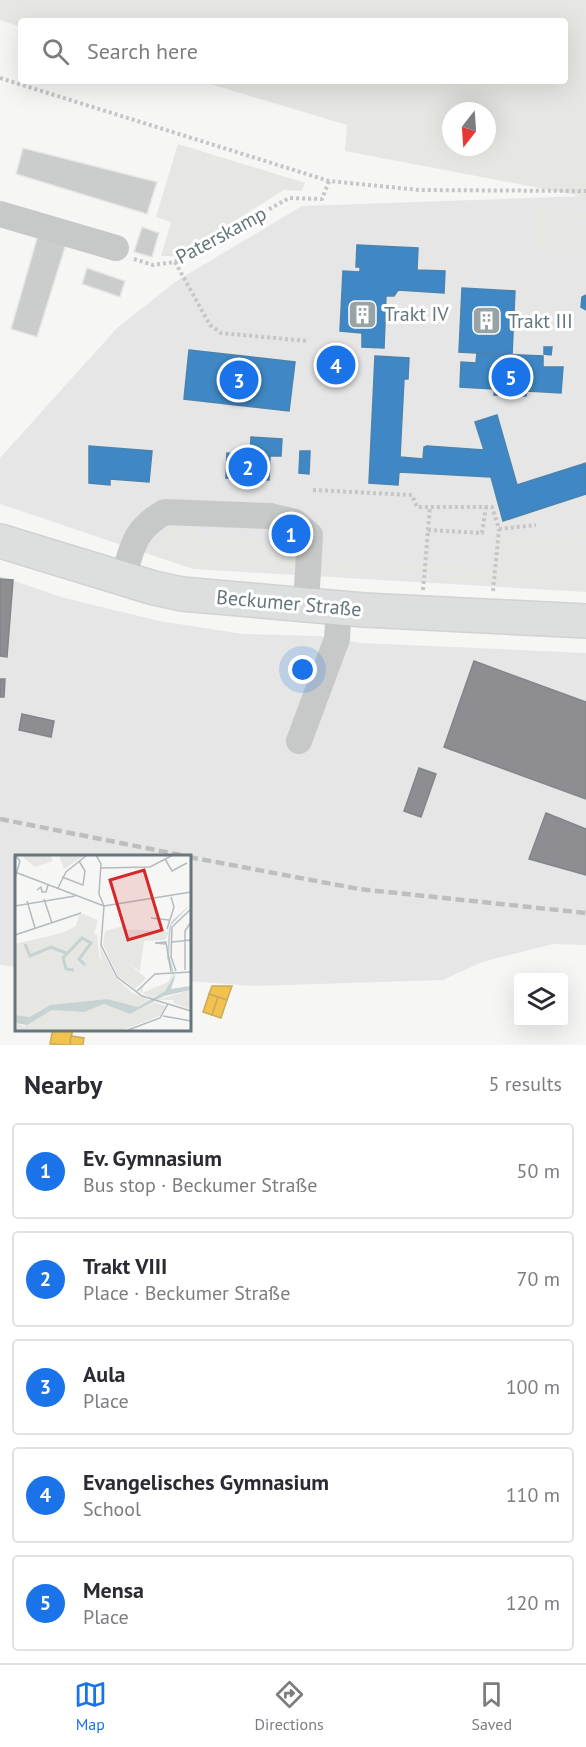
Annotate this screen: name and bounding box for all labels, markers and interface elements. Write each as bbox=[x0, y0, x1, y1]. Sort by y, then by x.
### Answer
search box bbox=[18, 18, 568, 84]
icon: search bbox=[39, 35, 72, 68]
text: Search here bbox=[87, 37, 198, 65]
north arrow bbox=[442, 102, 496, 156]
street label: Paterskamp bbox=[171, 200, 271, 270]
building icon: Trakt IV bbox=[347, 298, 379, 330]
place label: Trakt IV bbox=[384, 301, 449, 327]
building icon: Trakt III bbox=[471, 305, 503, 337]
place label: Trakt III bbox=[508, 308, 573, 334]
pin: 4 bbox=[316, 342, 356, 388]
pin: 5 bbox=[492, 354, 530, 400]
pin: 3 bbox=[220, 358, 258, 403]
pin: 2 bbox=[228, 444, 268, 490]
pin: 1 bbox=[272, 512, 310, 556]
street label: Beckumer Straße bbox=[215, 584, 363, 622]
your location bbox=[288, 655, 317, 684]
inset map bbox=[15, 855, 190, 1030]
map controls bbox=[514, 973, 568, 1027]
button: layers bbox=[514, 973, 568, 1027]
text: Nearby bbox=[24, 1068, 102, 1101]
text: 5 results bbox=[489, 1071, 562, 1097]
text: Ev. Gymnasium bbox=[83, 1144, 222, 1172]
text: 1 bbox=[40, 1158, 51, 1184]
text: 50 m bbox=[517, 1158, 560, 1184]
text: Bus stop · Beckumer Straße bbox=[83, 1172, 317, 1198]
text: Trakt VIII bbox=[83, 1252, 167, 1280]
text: 2 bbox=[40, 1266, 51, 1292]
text: 70 m bbox=[517, 1266, 560, 1292]
text: Place · Beckumer Straße bbox=[83, 1280, 290, 1306]
text: Aula bbox=[83, 1360, 126, 1388]
text: 3 bbox=[40, 1374, 51, 1400]
text: 100 m bbox=[506, 1374, 560, 1400]
text: Place bbox=[83, 1388, 129, 1414]
text: Evangelisches Gymnasium bbox=[83, 1468, 329, 1496]
text: 4 bbox=[40, 1482, 51, 1508]
text: 110 m bbox=[506, 1482, 560, 1508]
text: School bbox=[83, 1496, 141, 1522]
text: Mensa bbox=[83, 1576, 144, 1604]
text: 5 bbox=[40, 1590, 51, 1616]
text: 120 m bbox=[506, 1590, 560, 1616]
text: Place bbox=[83, 1604, 129, 1630]
tab: Map bbox=[74, 1678, 107, 1734]
tab: Directions bbox=[255, 1678, 324, 1734]
tab: Saved bbox=[471, 1678, 512, 1734]

